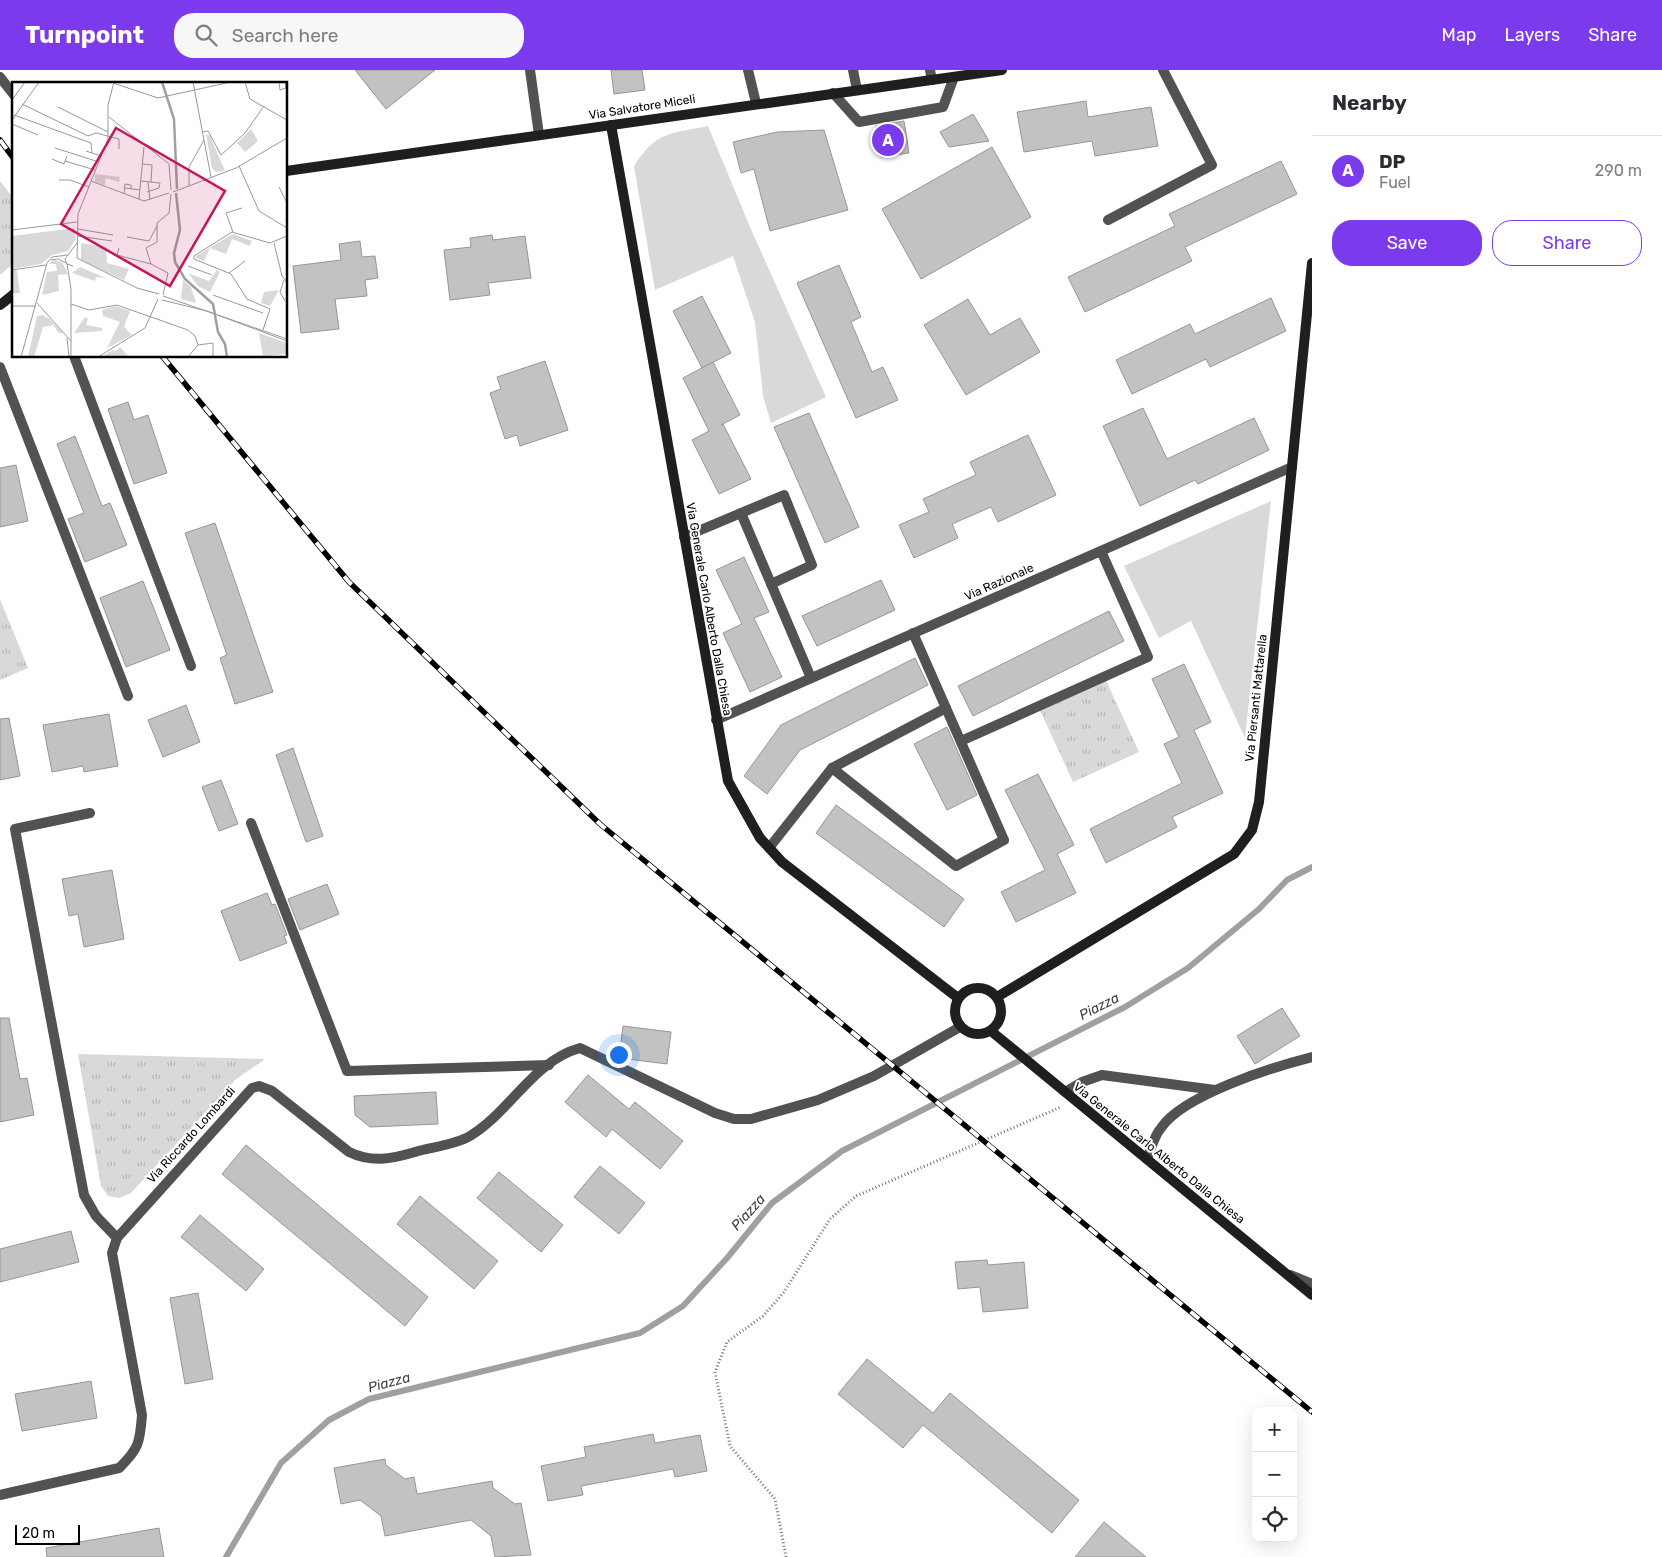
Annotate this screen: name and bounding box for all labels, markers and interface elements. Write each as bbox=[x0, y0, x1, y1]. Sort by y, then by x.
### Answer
search box bbox=[174, 13, 524, 58]
text: Turnpoint bbox=[25, 21, 144, 49]
icon: search bbox=[192, 21, 220, 49]
text: Search here bbox=[232, 24, 338, 47]
text: Map bbox=[1442, 24, 1477, 46]
text: Layers bbox=[1505, 24, 1560, 46]
text: Share bbox=[1588, 24, 1637, 46]
inset map bbox=[12, 82, 288, 358]
text: Nearby bbox=[1332, 90, 1407, 115]
street label: Via Salvatore Miceli bbox=[588, 92, 696, 122]
pin: A bbox=[872, 121, 904, 159]
text: DP bbox=[1379, 150, 1405, 173]
text: A bbox=[1342, 161, 1354, 180]
text: 290 m bbox=[1595, 161, 1642, 180]
text: Fuel bbox=[1379, 173, 1411, 192]
button: Save bbox=[1332, 220, 1482, 266]
button: Share bbox=[1492, 220, 1642, 266]
street label: Via Generale Carlo Alberto Dalla Chiesa bbox=[683, 501, 735, 717]
street label: Via Razionale bbox=[962, 560, 1036, 603]
street label: Via Piersanti Mattarella bbox=[1242, 633, 1270, 763]
water label: Piazza bbox=[1076, 989, 1122, 1024]
your location bbox=[606, 1042, 632, 1068]
street label: Via Generale Carlo Alberto Dalla Chiesa bbox=[1071, 1079, 1247, 1227]
street label: Via Riccardo Lombardi bbox=[144, 1084, 238, 1186]
water label: Piazza bbox=[728, 1191, 769, 1234]
water label: Piazza bbox=[366, 1369, 412, 1396]
map controls bbox=[1252, 1407, 1297, 1542]
button: + bbox=[1252, 1407, 1297, 1452]
button: − bbox=[1252, 1452, 1297, 1497]
button: locate bbox=[1252, 1497, 1297, 1542]
scale bar bbox=[15, 1522, 80, 1545]
text: 20 m bbox=[22, 1525, 55, 1542]

